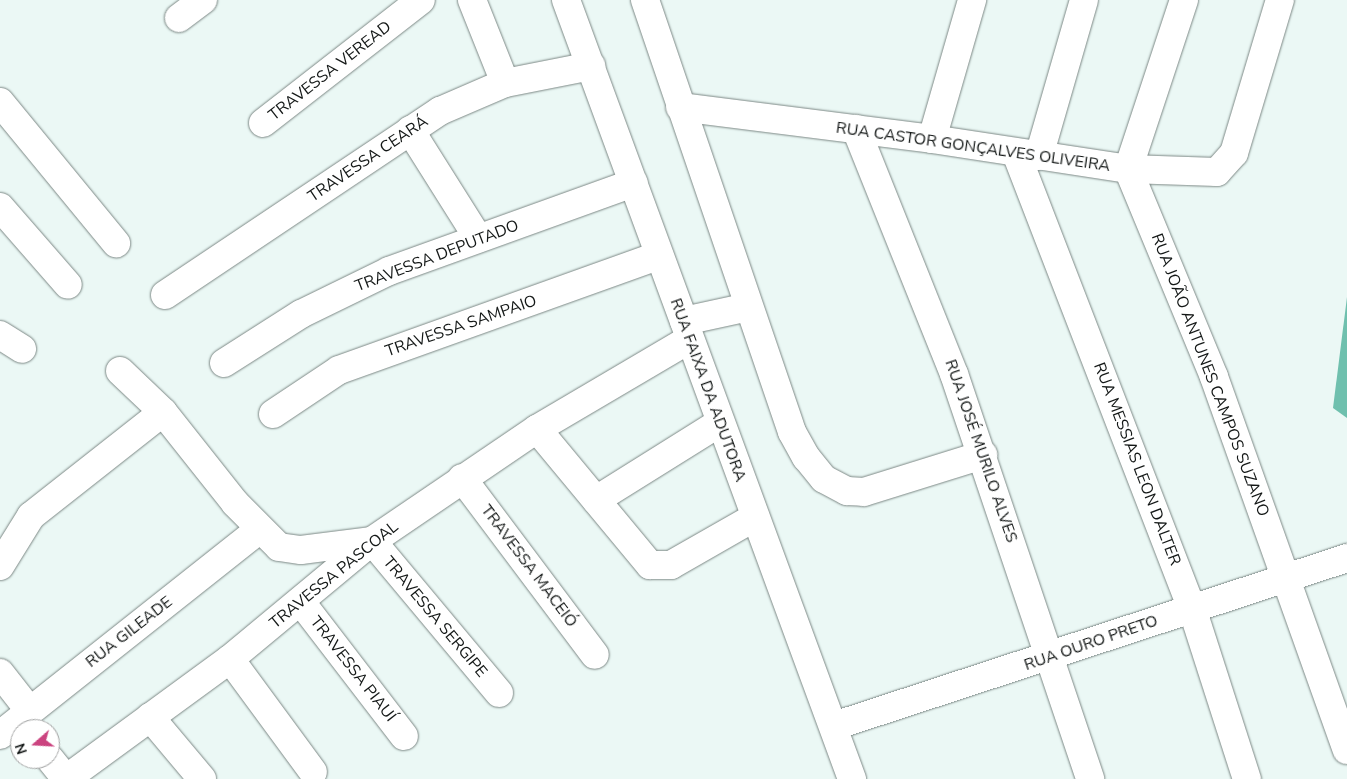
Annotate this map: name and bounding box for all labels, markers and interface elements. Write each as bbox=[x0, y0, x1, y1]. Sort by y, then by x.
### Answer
street label: TRAVESSA VEREAD bbox=[265, 17, 395, 125]
street label: TRAVESSA CEARÁ bbox=[304, 112, 432, 206]
street label: RUA CASTOR GONÇALVES OLIVEIRA bbox=[835, 118, 1111, 176]
street label: TRAVESSA DEPUTADO bbox=[352, 216, 522, 296]
street label: RUA JOÃO ANTUNES CAMPOS SUZANO bbox=[1147, 231, 1273, 519]
street label: TRAVESSA SAMPAIO bbox=[383, 291, 539, 361]
street label: RUA FAIXA DA ADUTORA bbox=[666, 296, 750, 484]
street label: RUA JOSÉ MURILO ALVES bbox=[941, 357, 1021, 545]
street label: RUA MESSIAS LEON DALTER bbox=[1089, 360, 1185, 568]
street label: TRAVESSA MACEIÓ bbox=[477, 501, 581, 631]
street label: TRAVESSA PASCOAL bbox=[266, 517, 402, 633]
street label: TRAVESSA SERGIPE bbox=[379, 553, 491, 681]
street label: RUA GILEADE bbox=[82, 592, 176, 672]
street label: RUA OURO PRETO bbox=[1022, 611, 1160, 675]
street label: TRAVESSA PIAUÍ bbox=[306, 613, 400, 725]
north arrow bbox=[10, 719, 60, 769]
text: N bbox=[11, 741, 32, 757]

